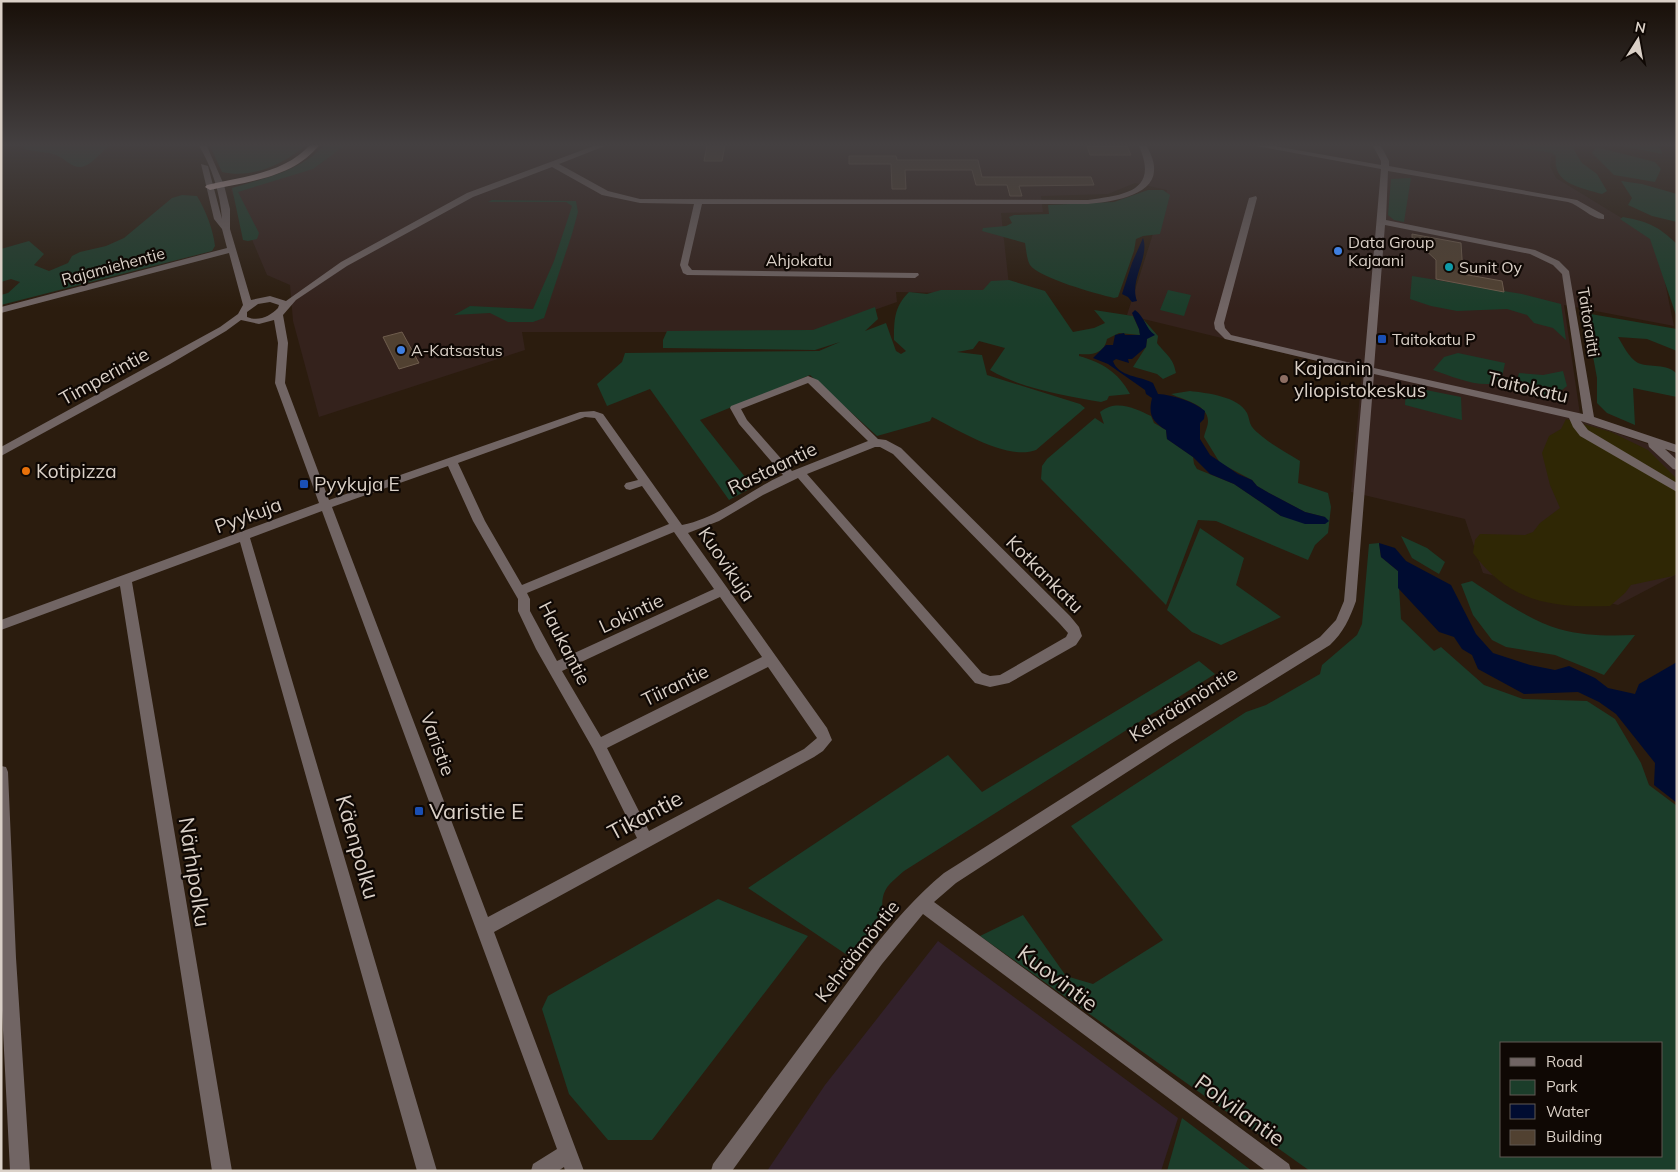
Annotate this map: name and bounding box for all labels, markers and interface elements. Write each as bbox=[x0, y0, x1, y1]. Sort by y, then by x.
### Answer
north arrow bbox=[1613, 15, 1663, 65]
text: N bbox=[1634, 17, 1647, 37]
place label: Data Group Kajaani bbox=[1348, 232, 1434, 270]
street label: Rajamiehentie bbox=[59, 243, 167, 289]
marker: Data Group Kajaani bbox=[1332, 245, 1344, 257]
street label: Ahjokatu bbox=[766, 250, 832, 270]
place label: Sunit Oy bbox=[1459, 257, 1523, 277]
marker: Sunit Oy bbox=[1443, 261, 1455, 273]
street label: Taitoraitti bbox=[1574, 286, 1604, 358]
place label: Taitokatu P bbox=[1392, 329, 1476, 349]
marker: Taitokatu P bbox=[1376, 333, 1388, 345]
place label: A-Katsastus bbox=[411, 340, 503, 360]
street label: Timperintie bbox=[55, 342, 153, 410]
marker: A-Katsastus bbox=[395, 344, 407, 356]
place label: Kajaanin yliopistokeskus bbox=[1294, 356, 1426, 402]
street label: Taitokatu bbox=[1485, 366, 1571, 408]
marker: Kajaanin yliopistokeskus bbox=[1278, 373, 1290, 385]
street label: Rastaantie bbox=[724, 436, 820, 500]
place label: Kotipizza bbox=[36, 459, 117, 483]
marker: Kotipizza bbox=[20, 465, 32, 477]
place label: Pyykuja E bbox=[314, 472, 400, 496]
marker: Pyykuja E bbox=[298, 478, 310, 490]
street label: Pyykuja bbox=[211, 492, 285, 538]
street label: Kuovikuja bbox=[693, 522, 761, 606]
street label: Kotkankatu bbox=[1001, 530, 1089, 618]
street label: Lokintie bbox=[595, 588, 667, 638]
street label: Haukantie bbox=[534, 597, 596, 689]
street label: Tiirantie bbox=[638, 659, 712, 711]
street label: Kehräämöntie bbox=[1124, 661, 1242, 747]
street label: Varistie bbox=[415, 709, 461, 779]
street label: Tikantie bbox=[603, 784, 687, 846]
street label: Käenpolku bbox=[330, 792, 386, 902]
place label: Varistie E bbox=[429, 797, 524, 825]
marker: Varistie E bbox=[413, 805, 425, 817]
street label: Närhipolku bbox=[173, 815, 217, 929]
street label: Kehräämöntie bbox=[810, 895, 904, 1007]
street label: Kuovintie bbox=[1012, 939, 1104, 1017]
legend bbox=[1500, 1042, 1663, 1157]
text: Road bbox=[1546, 1052, 1583, 1071]
street label: Polvilantie bbox=[1189, 1068, 1291, 1152]
text: Park bbox=[1546, 1077, 1578, 1096]
text: Water bbox=[1546, 1102, 1590, 1121]
text: Building bbox=[1546, 1127, 1602, 1146]

